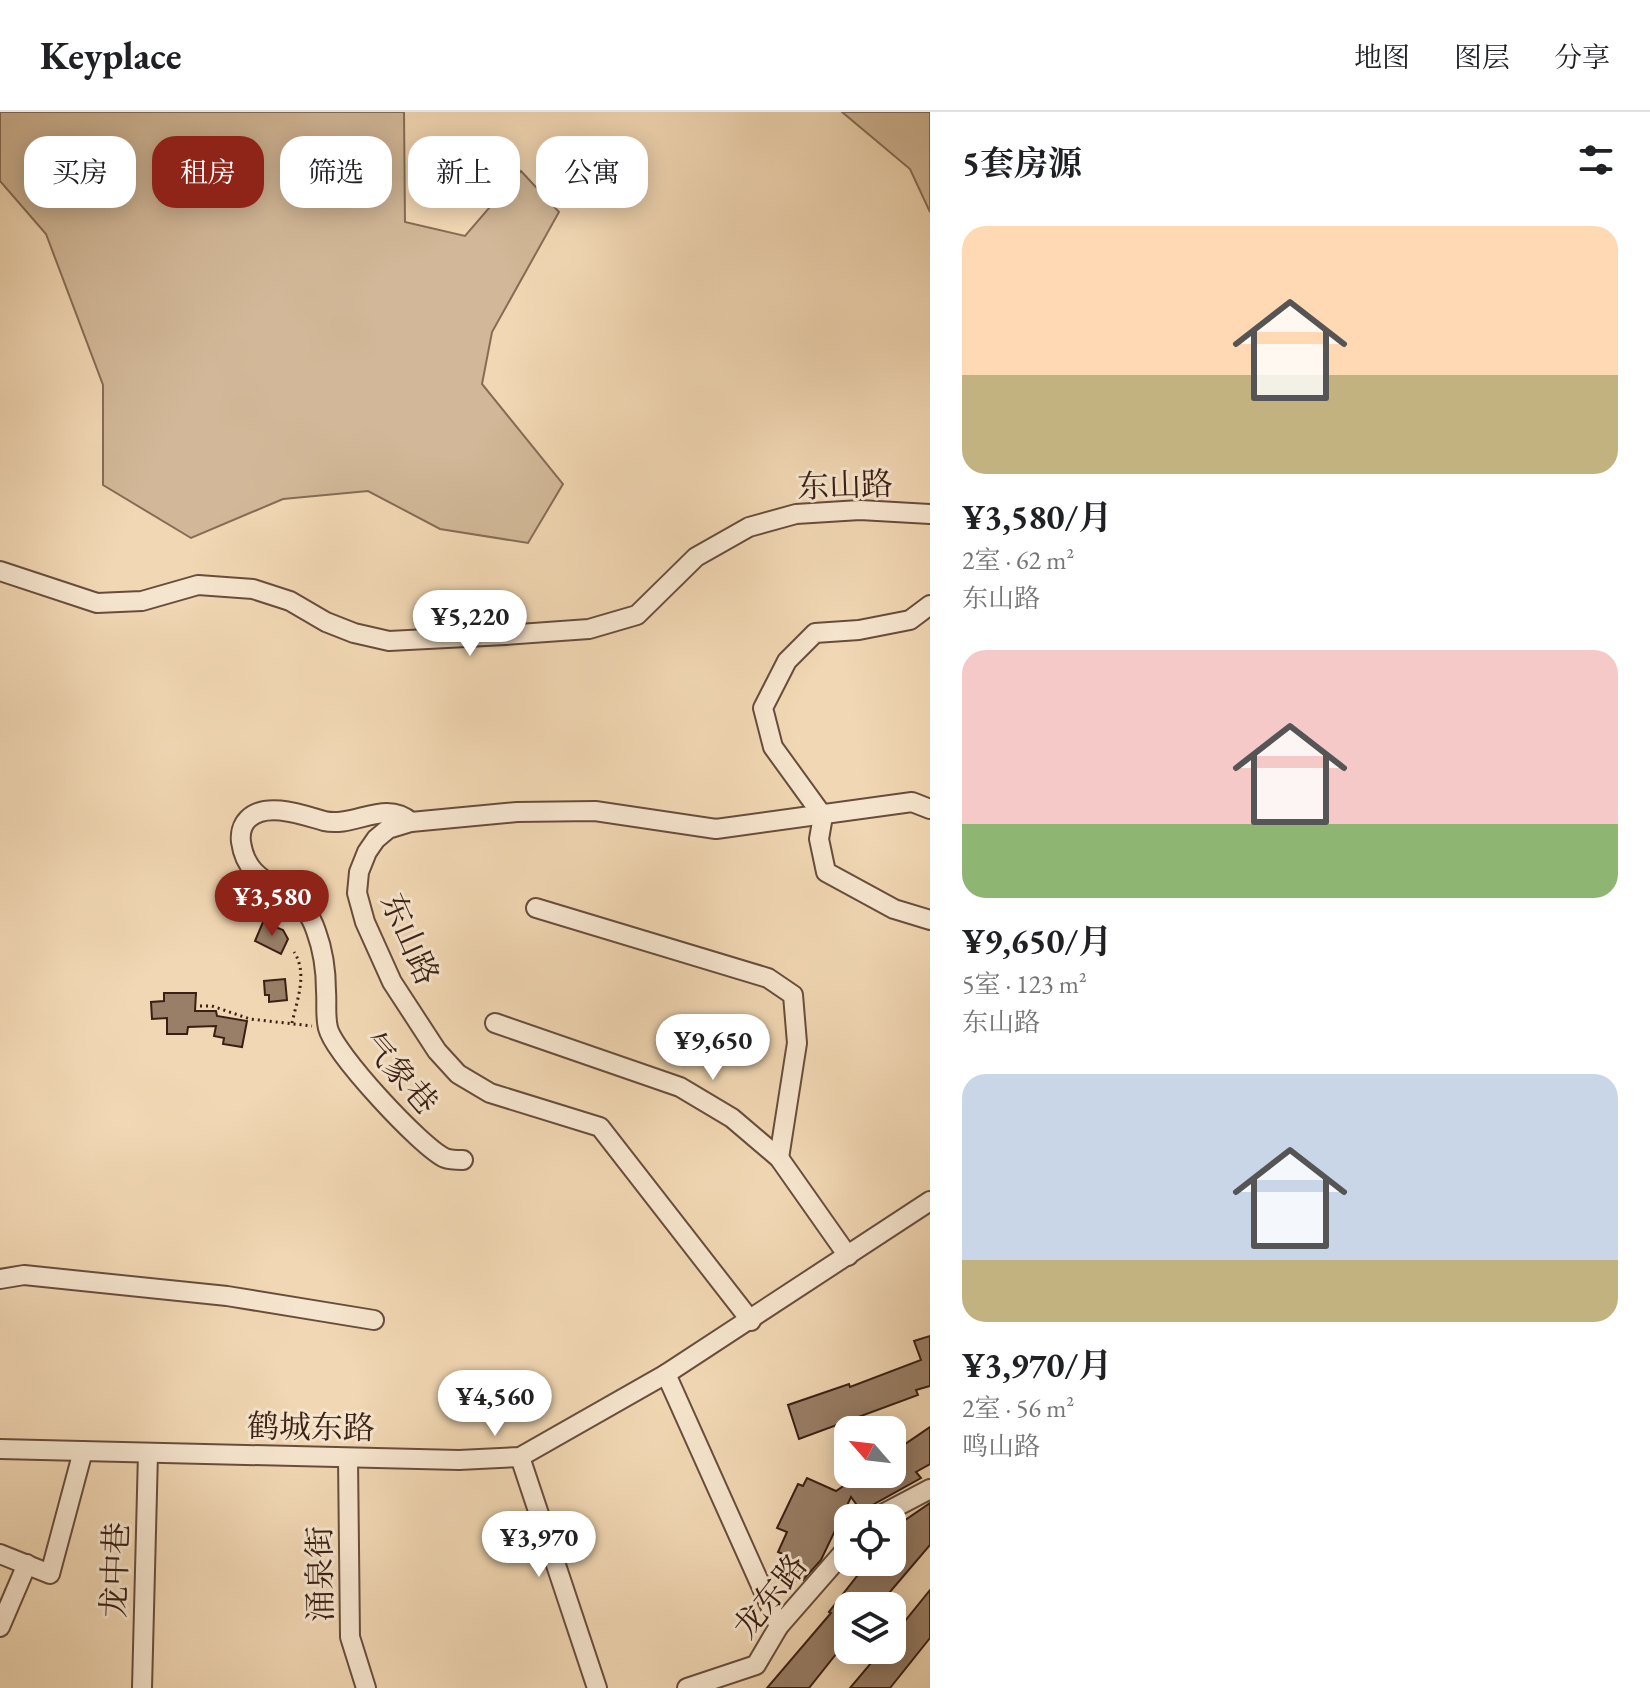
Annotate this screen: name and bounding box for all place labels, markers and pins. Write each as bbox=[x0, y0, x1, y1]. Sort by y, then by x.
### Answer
pin: ¥5,220 bbox=[405, 590, 535, 658]
pin: ¥3,580 bbox=[207, 870, 337, 938]
pin: ¥9,650 bbox=[648, 1014, 778, 1082]
pin: ¥4,560 bbox=[430, 1370, 560, 1438]
pin: ¥3,970 bbox=[474, 1511, 604, 1579]

